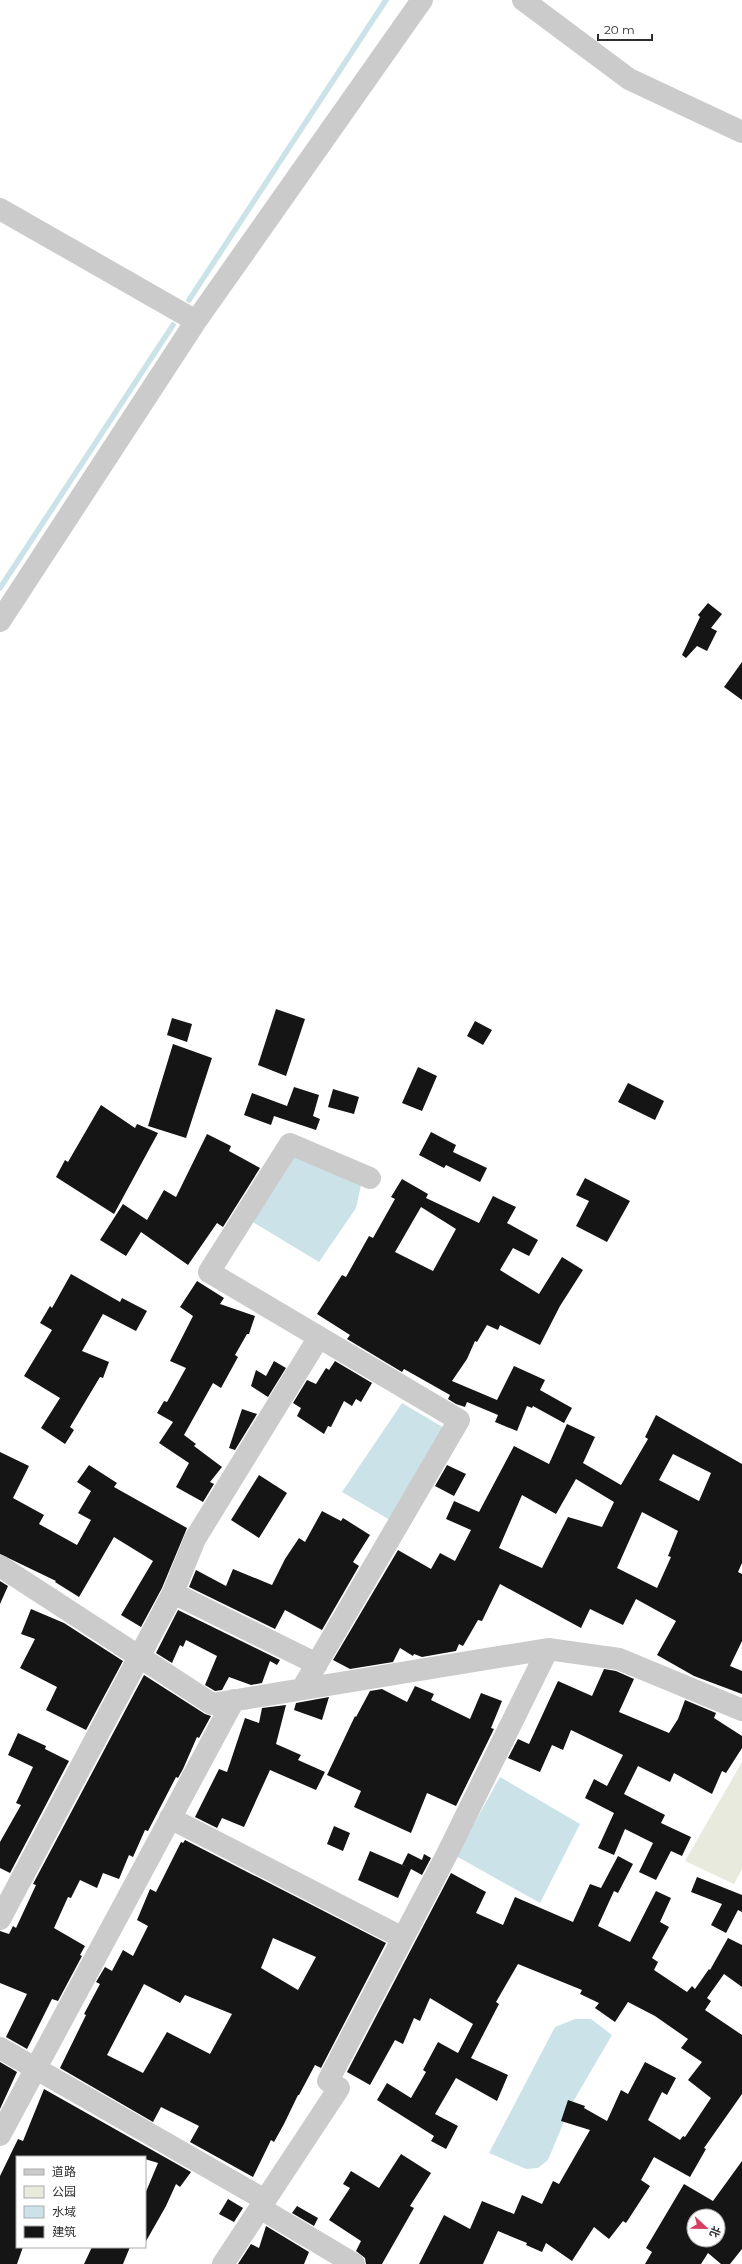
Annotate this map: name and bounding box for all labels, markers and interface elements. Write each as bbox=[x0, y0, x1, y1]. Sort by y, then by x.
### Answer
scale bar bbox=[598, 16, 652, 42]
text: 20 m bbox=[604, 22, 635, 37]
legend bbox=[16, 2156, 146, 2248]
text: 道路 bbox=[52, 2164, 76, 2179]
text: 公园 bbox=[52, 2184, 76, 2199]
text: 水域 bbox=[52, 2204, 76, 2219]
north arrow bbox=[686, 2208, 726, 2248]
text: 建筑 bbox=[52, 2224, 76, 2239]
text: 北 bbox=[707, 2224, 724, 2239]

